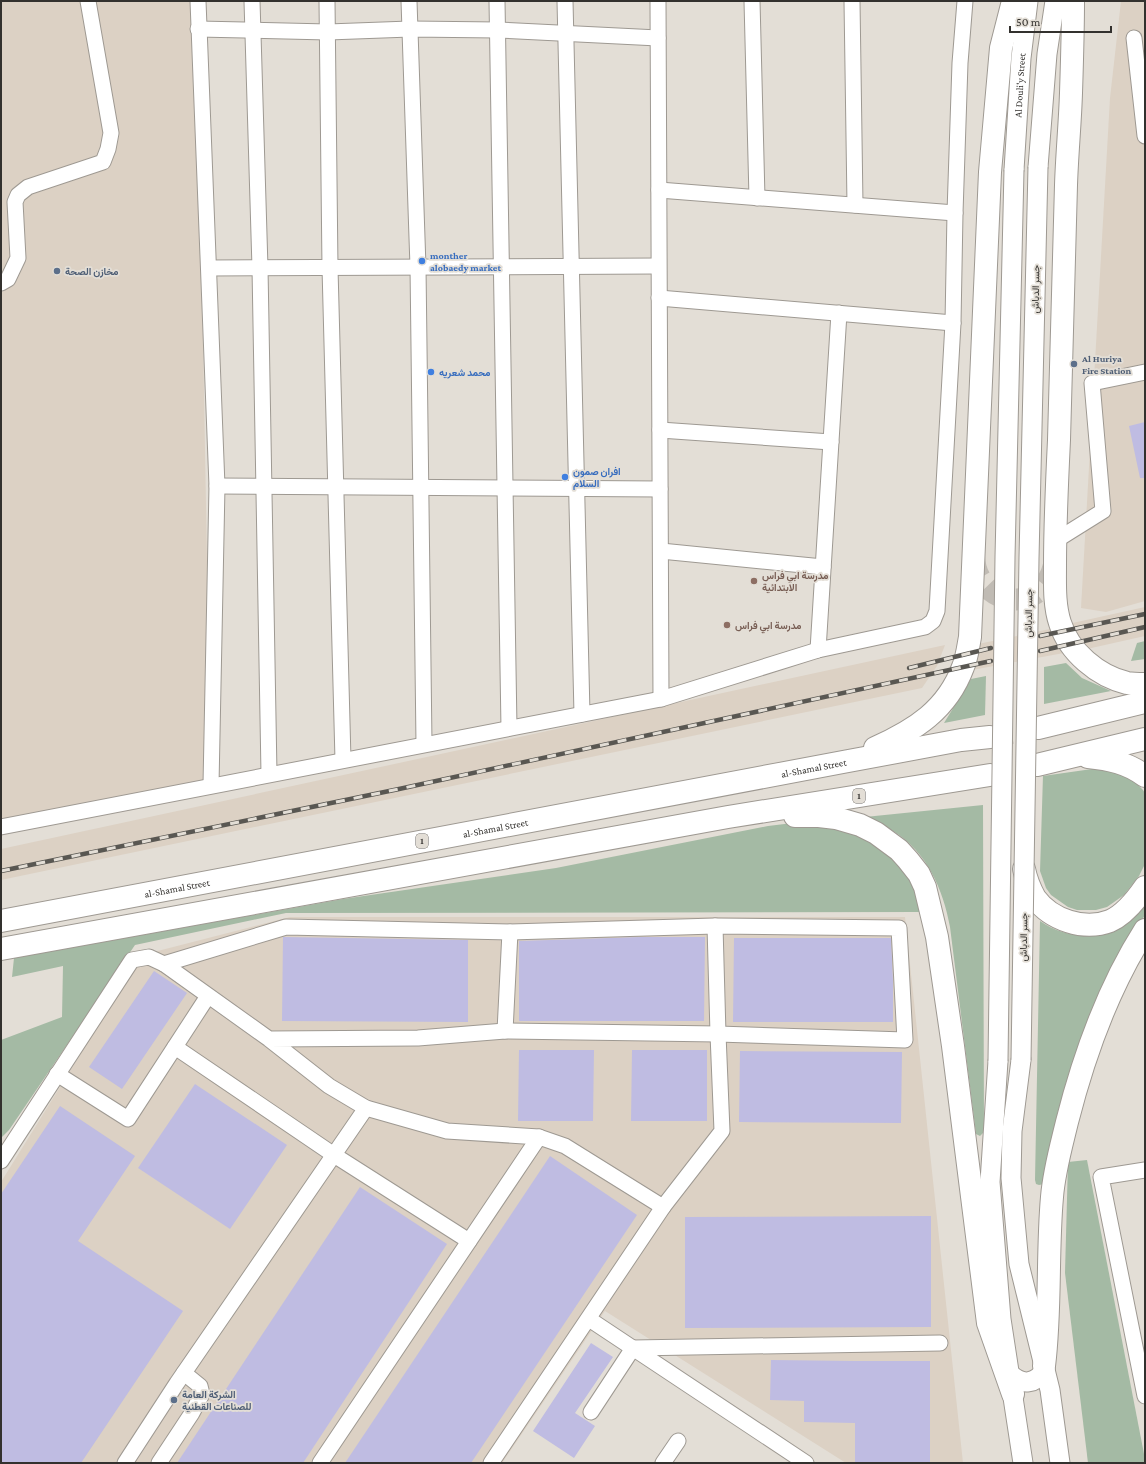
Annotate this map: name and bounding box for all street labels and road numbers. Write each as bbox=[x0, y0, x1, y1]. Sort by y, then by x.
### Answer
street label: Al Douli'y Street bbox=[1012, 52, 1028, 118]
street label: جسر الدباش bbox=[1030, 264, 1042, 314]
street label: جسر الدباش bbox=[1023, 588, 1035, 638]
street label: al-Shamal Street bbox=[780, 756, 848, 780]
road number: 1 bbox=[853, 789, 865, 803]
street label: al-Shamal Street bbox=[462, 816, 530, 840]
road number: 1 bbox=[416, 834, 428, 848]
street label: al-Shamal Street bbox=[143, 877, 211, 900]
street label: جسر الدباش bbox=[1018, 912, 1030, 962]

